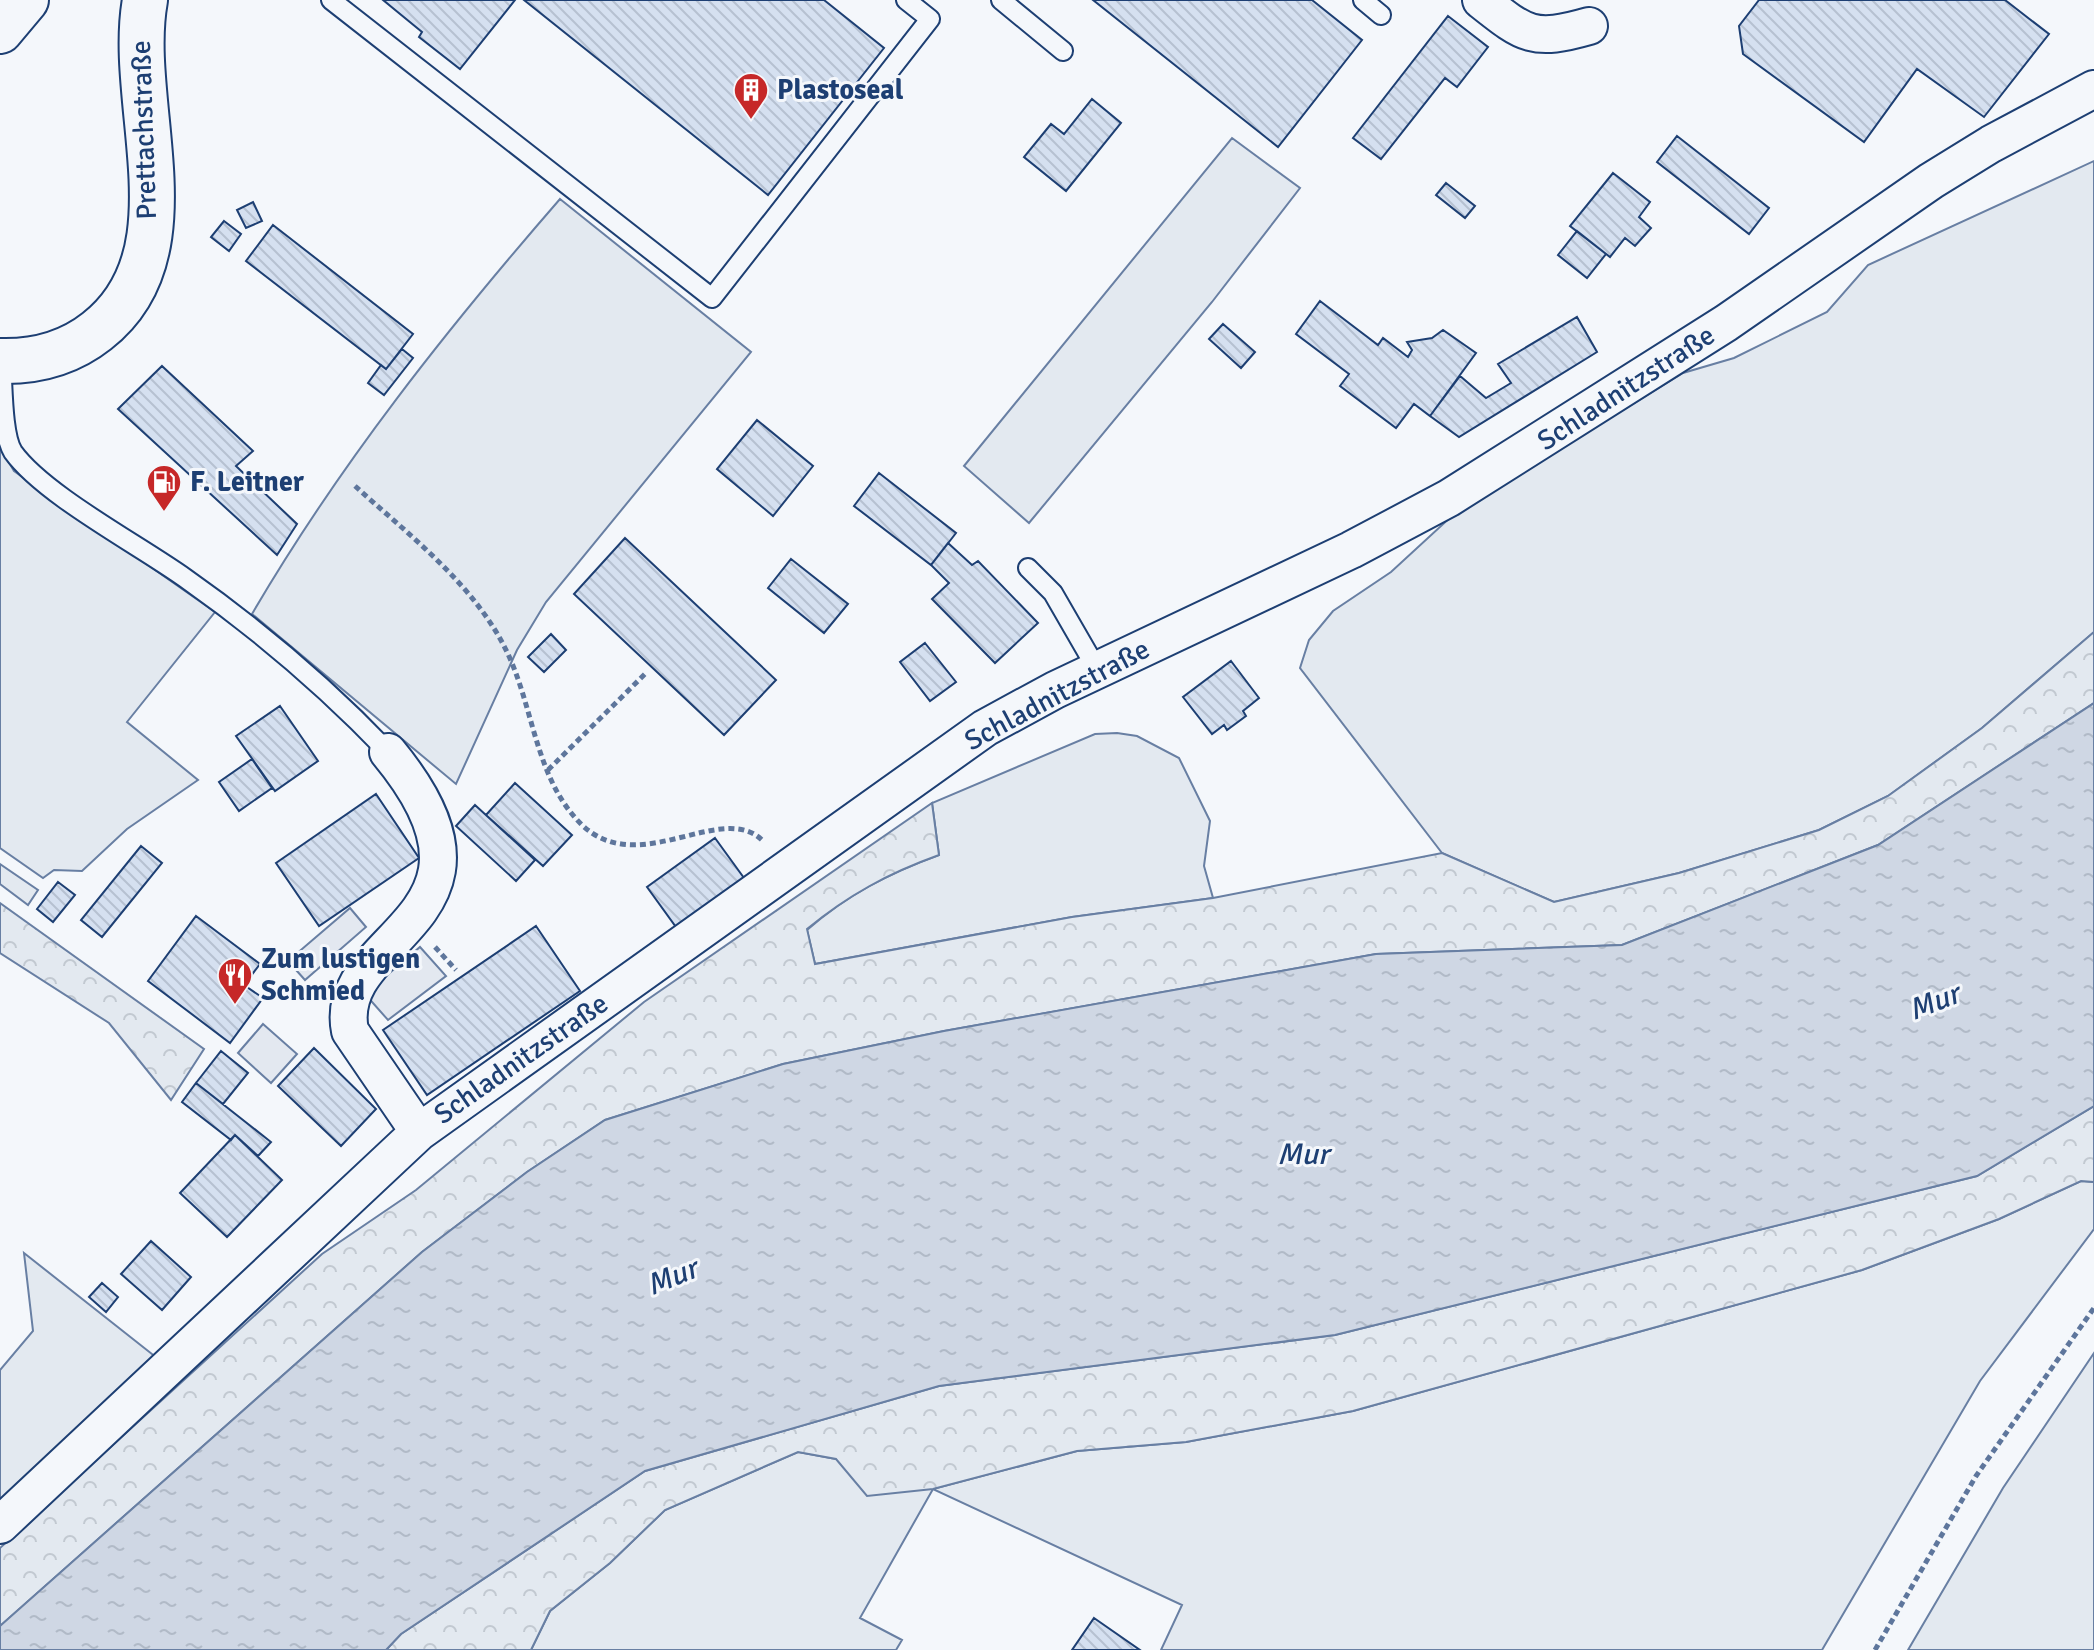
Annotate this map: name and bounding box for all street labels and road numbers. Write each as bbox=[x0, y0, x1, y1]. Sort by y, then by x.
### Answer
street label: Prettachstraße bbox=[124, 40, 164, 220]
street label: Schladnitzstraße bbox=[1531, 318, 1721, 458]
street label: Schladnitzstraße bbox=[959, 632, 1155, 758]
street label: Schladnitzstraße bbox=[427, 986, 615, 1132]

